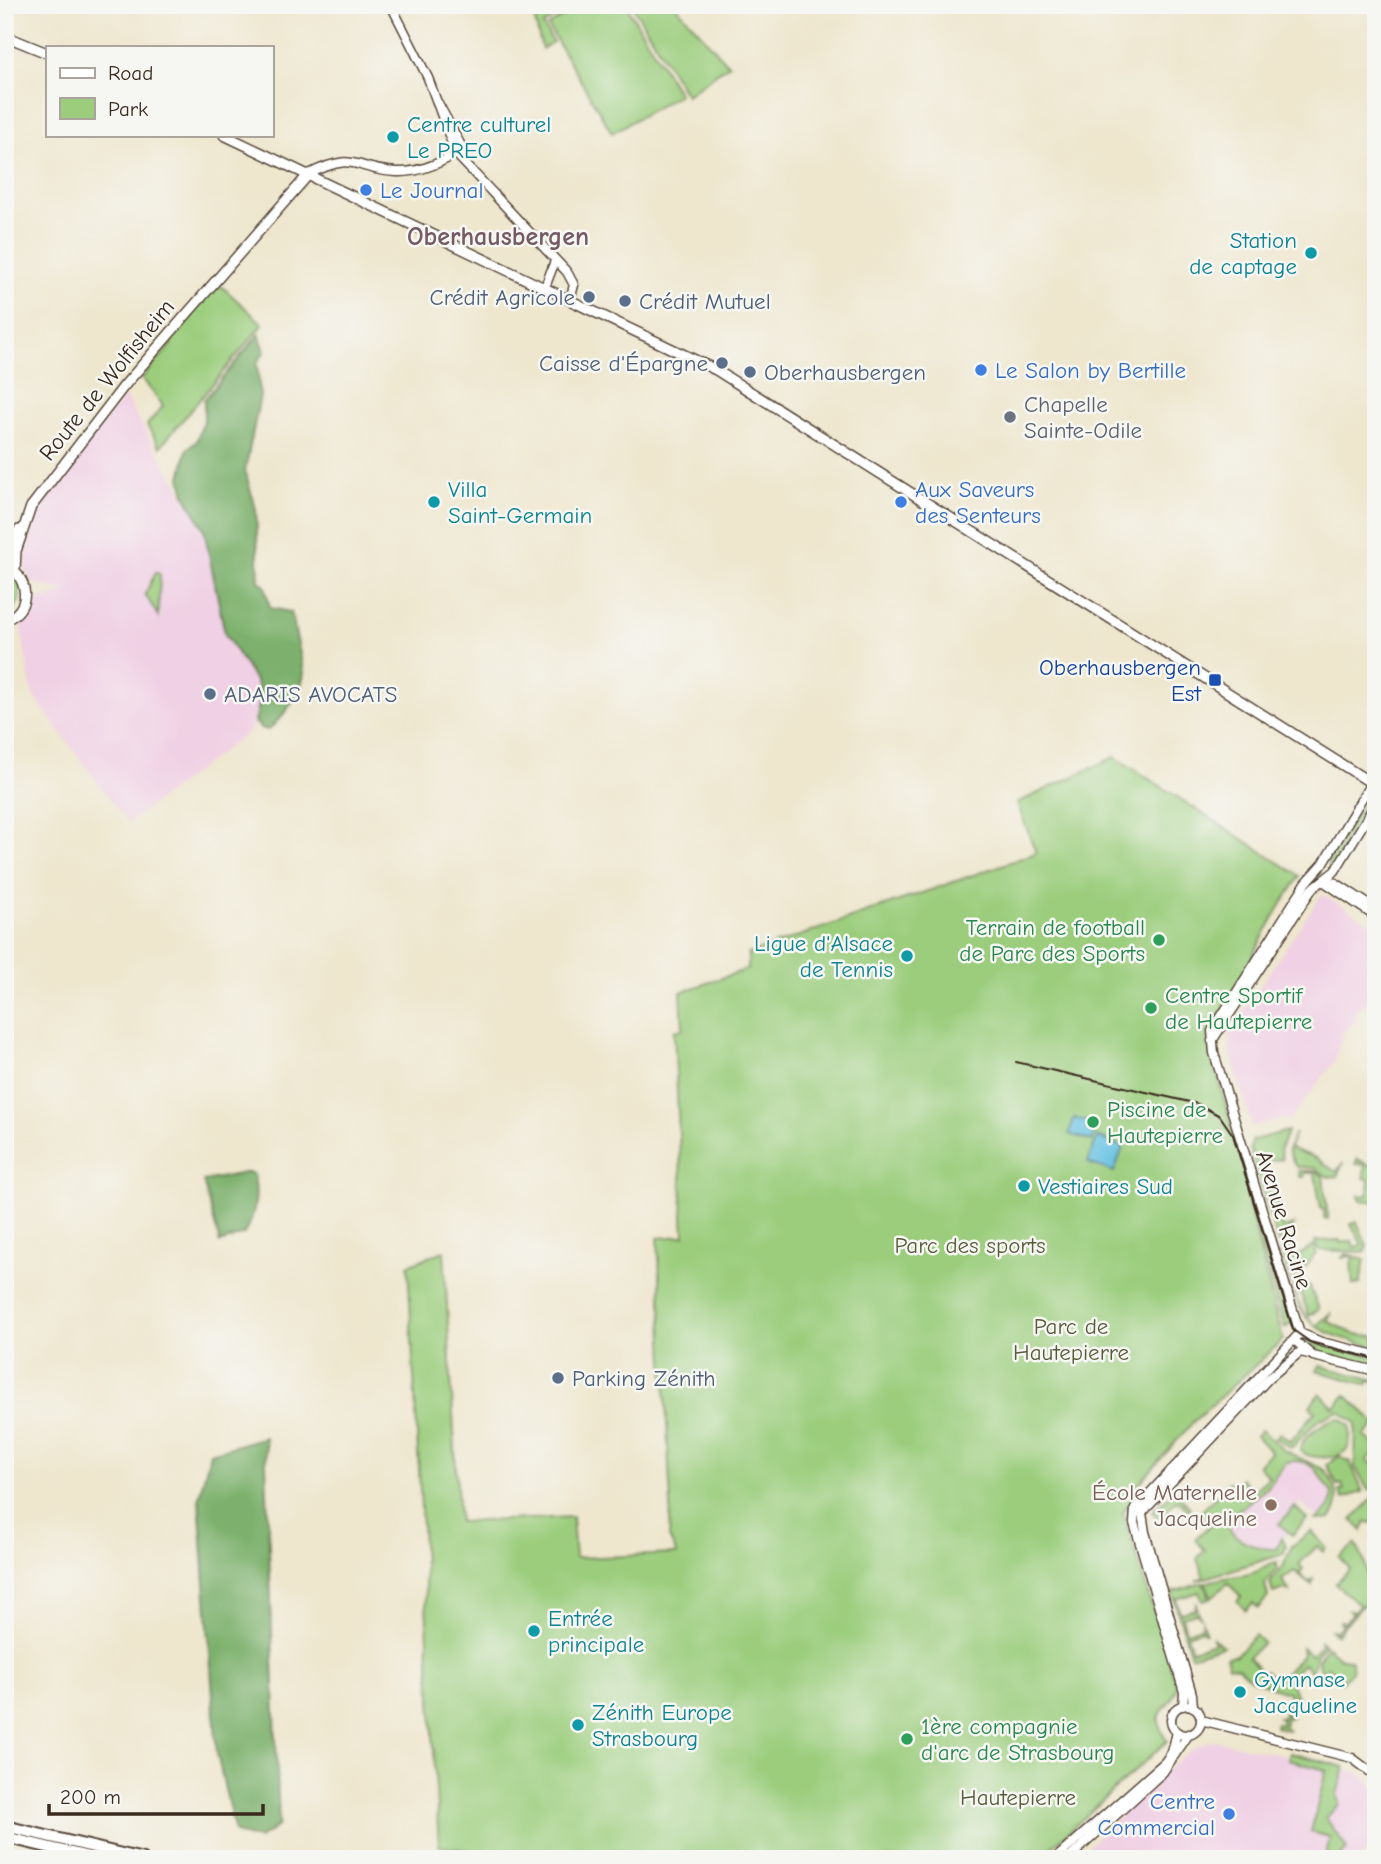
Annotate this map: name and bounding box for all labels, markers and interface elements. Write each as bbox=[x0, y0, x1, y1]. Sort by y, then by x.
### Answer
legend bbox=[46, 46, 273, 136]
text: Road bbox=[108, 61, 153, 85]
text: Park bbox=[108, 97, 148, 121]
place label: Centre culturel Le PREO bbox=[407, 111, 551, 164]
marker: Centre culturel Le PREO bbox=[385, 129, 401, 145]
place label: Le Journal bbox=[380, 177, 484, 204]
marker: Le Journal bbox=[358, 182, 374, 198]
district label: Oberhausbergen bbox=[407, 222, 589, 252]
place label: Station de captage bbox=[1189, 227, 1297, 280]
marker: Station de captage bbox=[1303, 245, 1319, 261]
place label: Crédit Agricole bbox=[430, 284, 575, 311]
place label: Crédit Mutuel bbox=[639, 288, 771, 315]
marker: Crédit Agricole bbox=[581, 289, 597, 305]
marker: Crédit Mutuel bbox=[617, 293, 633, 309]
street label: Route de Wolfisheim bbox=[34, 294, 180, 466]
place label: Caisse d'Épargne bbox=[539, 350, 708, 377]
marker: Caisse d'Épargne bbox=[714, 355, 730, 371]
place label: Le Salon by Bertille bbox=[995, 357, 1186, 384]
place label: Oberhausbergen bbox=[764, 359, 926, 386]
marker: Le Salon by Bertille bbox=[973, 362, 989, 378]
marker: Oberhausbergen bbox=[742, 364, 758, 380]
place label: Chapelle Sainte-Odile bbox=[1024, 391, 1142, 444]
marker: Chapelle Sainte-Odile bbox=[1002, 409, 1018, 425]
place label: Villa Saint-Germain bbox=[448, 476, 592, 529]
place label: Aux Saveurs des Senteurs bbox=[915, 476, 1041, 529]
marker: Villa Saint-Germain bbox=[426, 494, 442, 510]
marker: Aux Saveurs des Senteurs bbox=[893, 494, 909, 510]
place label: Oberhausbergen Est bbox=[1039, 654, 1202, 707]
marker: Oberhausbergen Est bbox=[1207, 672, 1223, 688]
place label: ADARIS AVOCATS bbox=[224, 681, 397, 708]
marker: ADARIS AVOCATS bbox=[202, 686, 218, 702]
place label: Terrain de football de Parc des Sports bbox=[959, 914, 1145, 967]
place label: Ligue d'Alsace de Tennis bbox=[754, 930, 893, 983]
marker: Terrain de football de Parc des Sports bbox=[1151, 932, 1167, 948]
marker: Ligue d'Alsace de Tennis bbox=[899, 948, 915, 964]
place label: Centre Sportif de Hautepierre bbox=[1165, 982, 1312, 1035]
marker: Centre Sportif de Hautepierre bbox=[1143, 1000, 1159, 1016]
place label: Piscine de Hautepierre bbox=[1107, 1096, 1223, 1149]
marker: Piscine de Hautepierre bbox=[1085, 1114, 1101, 1130]
street label: Avenue Racine bbox=[1250, 1147, 1318, 1293]
place label: Vestiaires Sud bbox=[1038, 1173, 1173, 1200]
marker: Vestiaires Sud bbox=[1016, 1178, 1032, 1194]
park label: Parc des sports bbox=[894, 1232, 1046, 1259]
park label: Parc de Hautepierre bbox=[1013, 1313, 1129, 1366]
place label: Parking Zénith bbox=[572, 1365, 716, 1392]
marker: Parking Zénith bbox=[550, 1370, 566, 1386]
place label: École Maternelle Jacqueline bbox=[1092, 1479, 1257, 1532]
marker: École Maternelle Jacqueline bbox=[1263, 1497, 1279, 1513]
place label: Entrée principale bbox=[548, 1605, 644, 1658]
marker: Entrée principale bbox=[526, 1623, 542, 1639]
place label: Gymnase Jacqueline bbox=[1254, 1666, 1357, 1719]
marker: Gymnase Jacqueline bbox=[1232, 1684, 1248, 1700]
place label: Zénith Europe Strasbourg bbox=[592, 1699, 732, 1752]
place label: 1ère compagnie d'arc de Strasbourg bbox=[921, 1713, 1114, 1766]
marker: Zénith Europe Strasbourg bbox=[570, 1717, 586, 1733]
marker: 1ère compagnie d'arc de Strasbourg bbox=[899, 1731, 915, 1747]
scale bar bbox=[49, 1773, 262, 1817]
park label: Hautepierre bbox=[960, 1784, 1076, 1811]
text: 200 m bbox=[60, 1785, 121, 1809]
place label: Centre Commercial bbox=[1097, 1788, 1215, 1841]
marker: Centre Commercial bbox=[1221, 1806, 1237, 1822]

